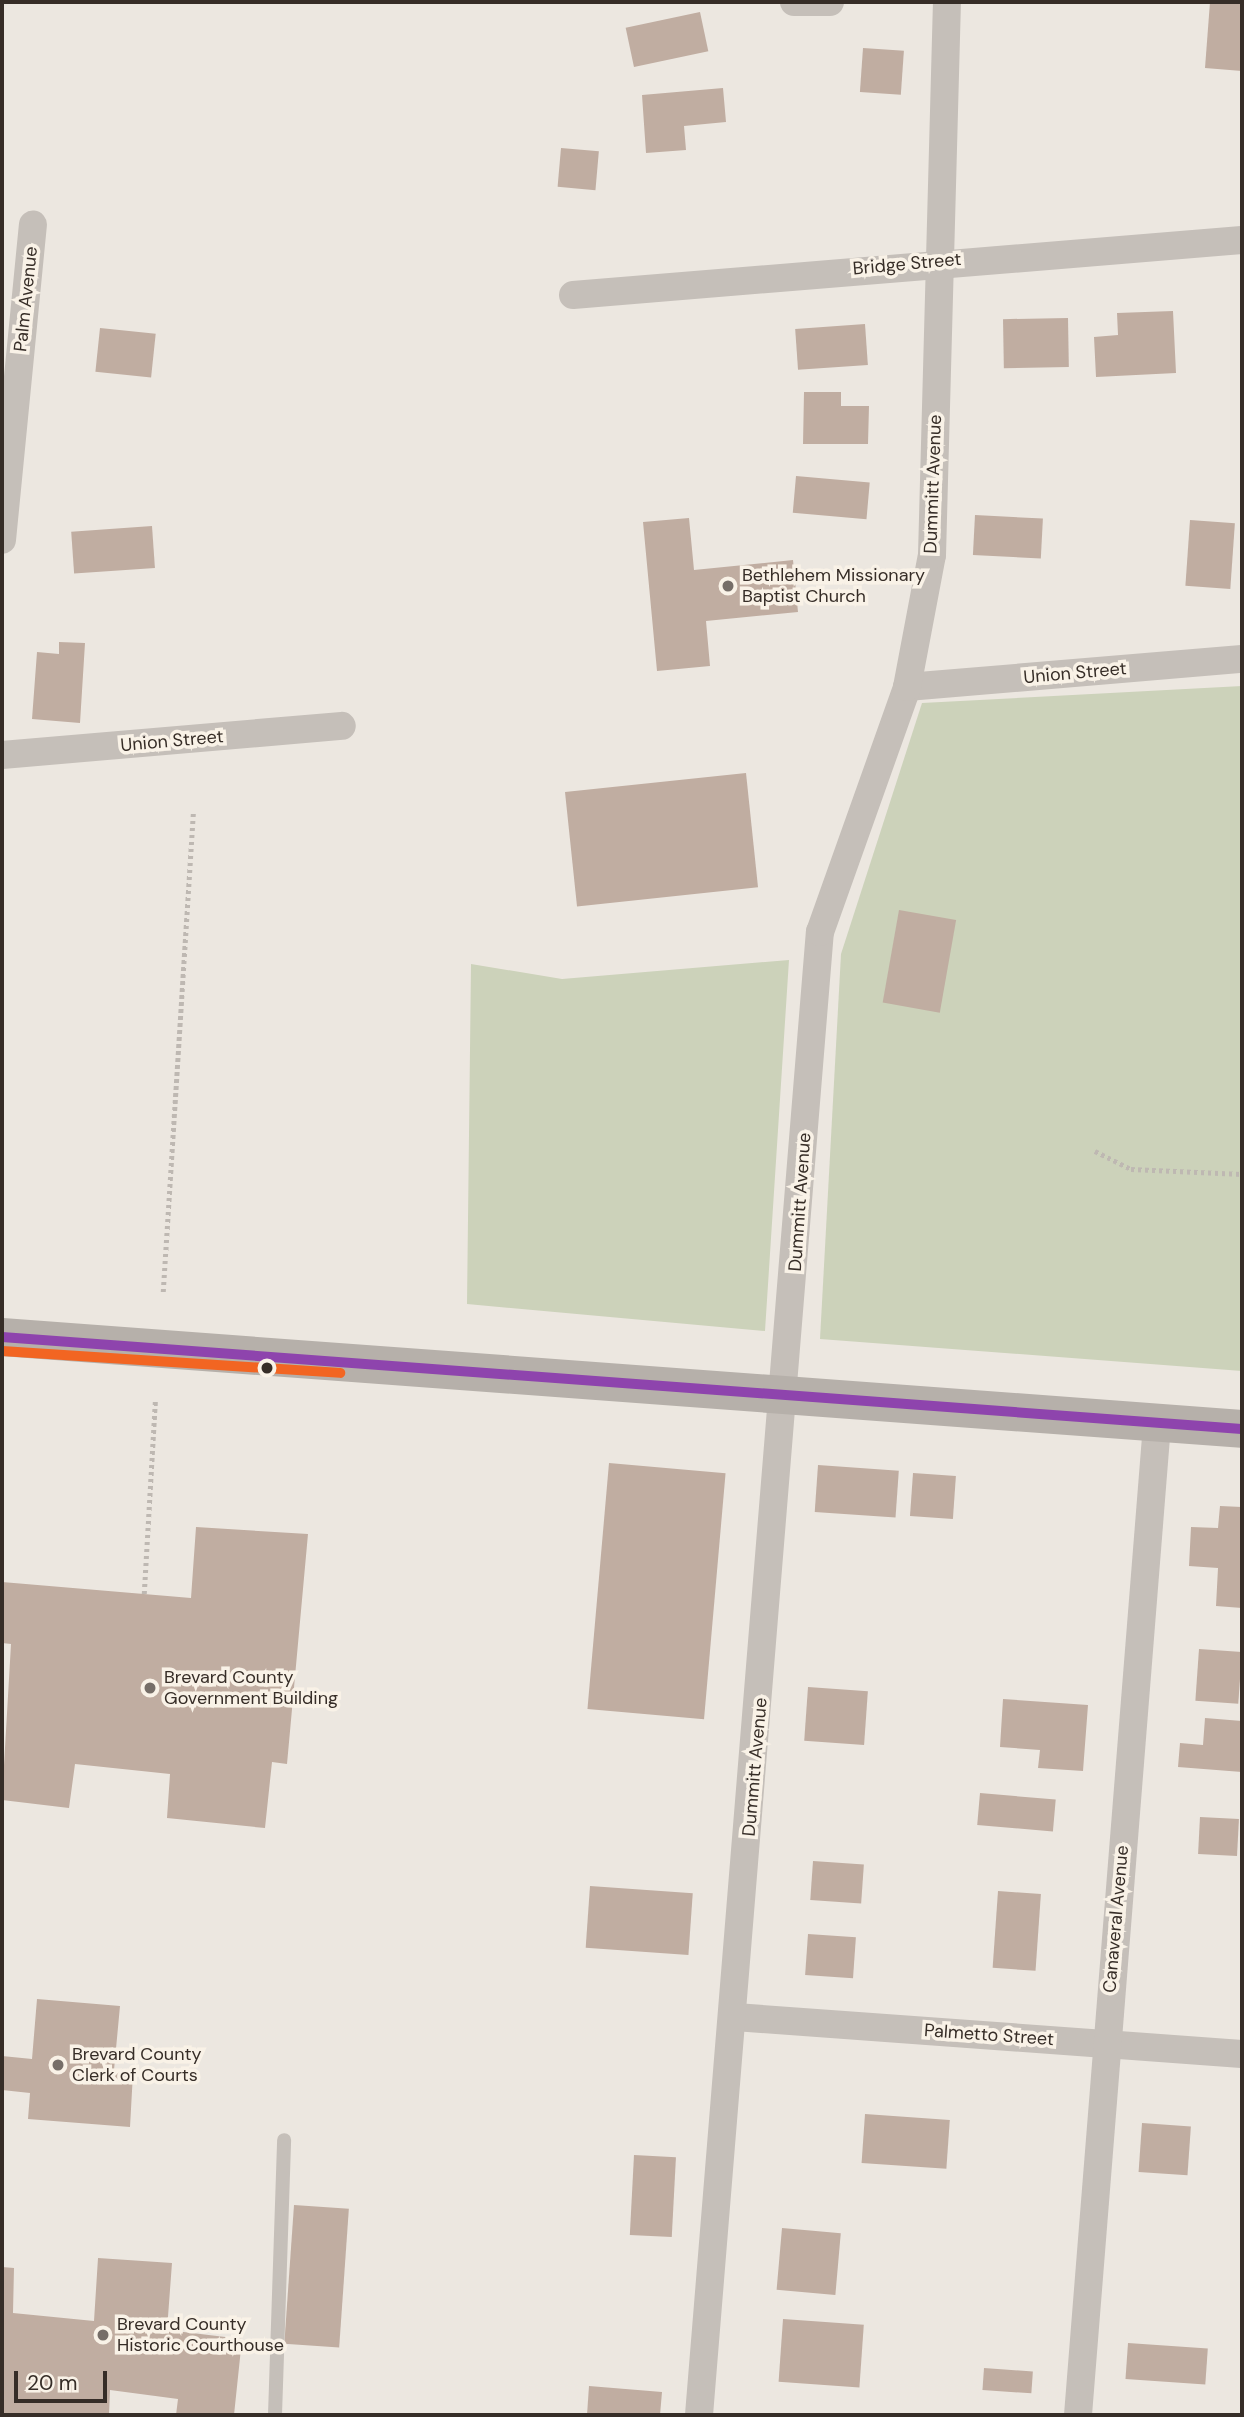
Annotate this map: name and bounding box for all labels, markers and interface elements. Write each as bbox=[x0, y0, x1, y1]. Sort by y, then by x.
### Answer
street label: Palm Avenue bbox=[10, 245, 42, 353]
street label: Bridge Street bbox=[852, 248, 962, 280]
street label: Dummitt Avenue bbox=[920, 414, 946, 554]
place label: Bethlehem Missionary Baptist Church bbox=[742, 565, 925, 608]
marker: Bethlehem Missionary Baptist Church bbox=[720, 578, 736, 594]
street label: Union Street bbox=[1023, 658, 1127, 688]
street label: Union Street bbox=[120, 726, 224, 756]
street label: Dummitt Avenue bbox=[784, 1132, 816, 1272]
unlabelled marker bbox=[260, 1361, 274, 1375]
place label: Brevard County Government Building bbox=[164, 1667, 338, 1710]
marker: Brevard County Government Building bbox=[142, 1680, 158, 1696]
street label: Dummitt Avenue bbox=[738, 1697, 772, 1837]
street label: Canaveral Avenue bbox=[1099, 1844, 1133, 1994]
street label: Palmetto Street bbox=[923, 2020, 1055, 2050]
place label: Brevard County Clerk of Courts bbox=[72, 2044, 202, 2086]
marker: Brevard County Clerk of Courts bbox=[50, 2057, 66, 2073]
place label: Brevard County Historic Courthouse bbox=[117, 2314, 284, 2356]
marker: Brevard County Historic Courthouse bbox=[95, 2327, 111, 2343]
scale bar bbox=[18, 2358, 110, 2402]
text: 20 m bbox=[27, 2369, 78, 2397]

